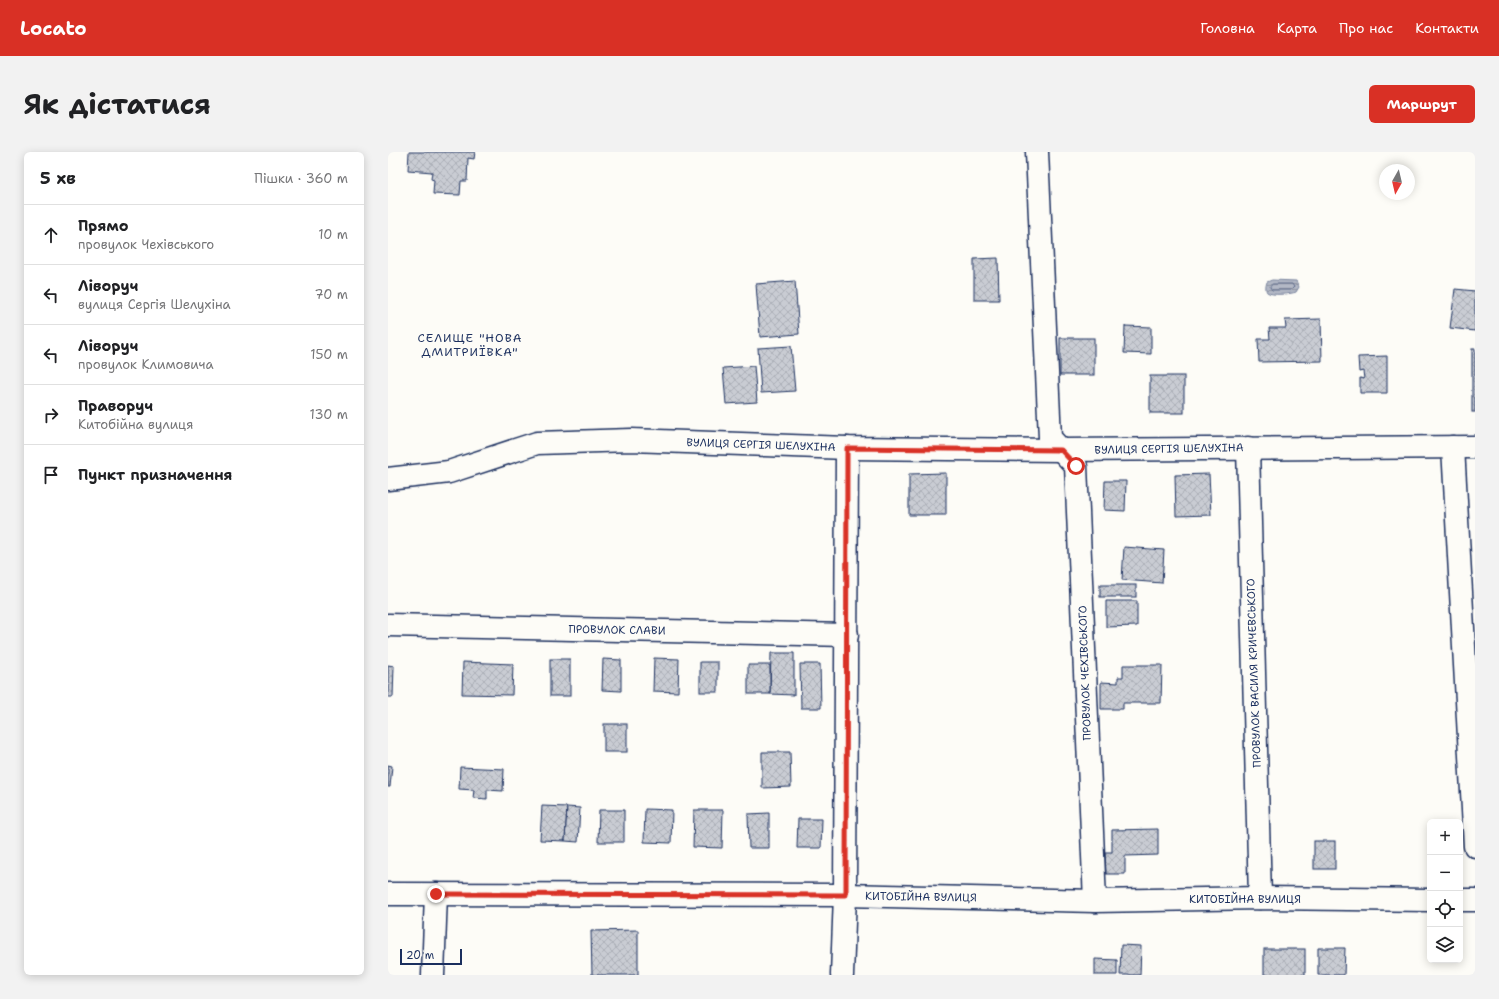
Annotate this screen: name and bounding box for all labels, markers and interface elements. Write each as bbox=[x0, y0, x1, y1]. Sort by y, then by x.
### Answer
text: Locato bbox=[20, 16, 87, 41]
text: Головна bbox=[1200, 19, 1255, 37]
text: Карта bbox=[1277, 19, 1317, 37]
text: Про нас bbox=[1339, 19, 1393, 37]
text: Контакти bbox=[1415, 19, 1479, 37]
text: Як дістатися bbox=[24, 85, 211, 123]
button: Маршрут bbox=[1369, 85, 1475, 123]
north arrow bbox=[1379, 164, 1415, 200]
text: 5 хв bbox=[40, 167, 76, 189]
text: Пішки · 360 m bbox=[254, 170, 348, 187]
text: Прямо bbox=[78, 216, 128, 236]
icon: ahead bbox=[40, 224, 62, 246]
text: 10 m bbox=[318, 226, 348, 243]
text: провулок Чехівського bbox=[78, 236, 214, 253]
text: Ліворуч bbox=[78, 276, 138, 296]
icon: left bbox=[40, 284, 62, 306]
text: 70 m bbox=[314, 286, 348, 303]
text: вулиця Сергія Шелухіна bbox=[78, 296, 231, 313]
district label: СЕЛИЩЕ "НОВА ДМИТРИЇВКА" bbox=[418, 330, 522, 360]
text: Ліворуч bbox=[78, 336, 138, 356]
icon: left bbox=[40, 344, 62, 366]
text: 150 m bbox=[310, 346, 348, 363]
text: провулок Климовича bbox=[78, 356, 214, 373]
text: Праворуч bbox=[78, 396, 153, 416]
icon: right bbox=[40, 404, 62, 426]
text: 130 m bbox=[310, 406, 348, 423]
text: Китобійна вулиця bbox=[78, 416, 193, 433]
street label: ВУЛИЦЯ СЕРГІЯ ШЕЛУХІНА bbox=[686, 435, 836, 455]
street label: ВУЛИЦЯ СЕРГІЯ ШЕЛУХІНА bbox=[1094, 440, 1244, 458]
route start bbox=[1067, 457, 1085, 475]
icon: arrive bbox=[40, 464, 62, 486]
text: Пункт призначення bbox=[78, 465, 233, 485]
street label: ПРОВУЛОК ВАСИЛЯ КРИЧЕВСЬКОГО bbox=[1243, 578, 1265, 768]
street label: ПРОВУЛОК ЧЕХІВСЬКОГО bbox=[1075, 605, 1095, 741]
street label: ПРОВУЛОК СЛАВИ bbox=[568, 622, 666, 638]
map controls bbox=[1427, 819, 1463, 963]
button: + bbox=[1427, 819, 1463, 855]
button: − bbox=[1427, 855, 1463, 891]
route end bbox=[427, 885, 445, 903]
street label: КИТОБІЙНА ВУЛИЦЯ bbox=[865, 888, 977, 905]
street label: КИТОБІЙНА ВУЛИЦЯ bbox=[1189, 891, 1301, 907]
button: locate bbox=[1427, 891, 1463, 927]
button: layers bbox=[1427, 927, 1463, 963]
scale bar bbox=[400, 947, 462, 966]
text: 20 m bbox=[406, 948, 434, 963]

